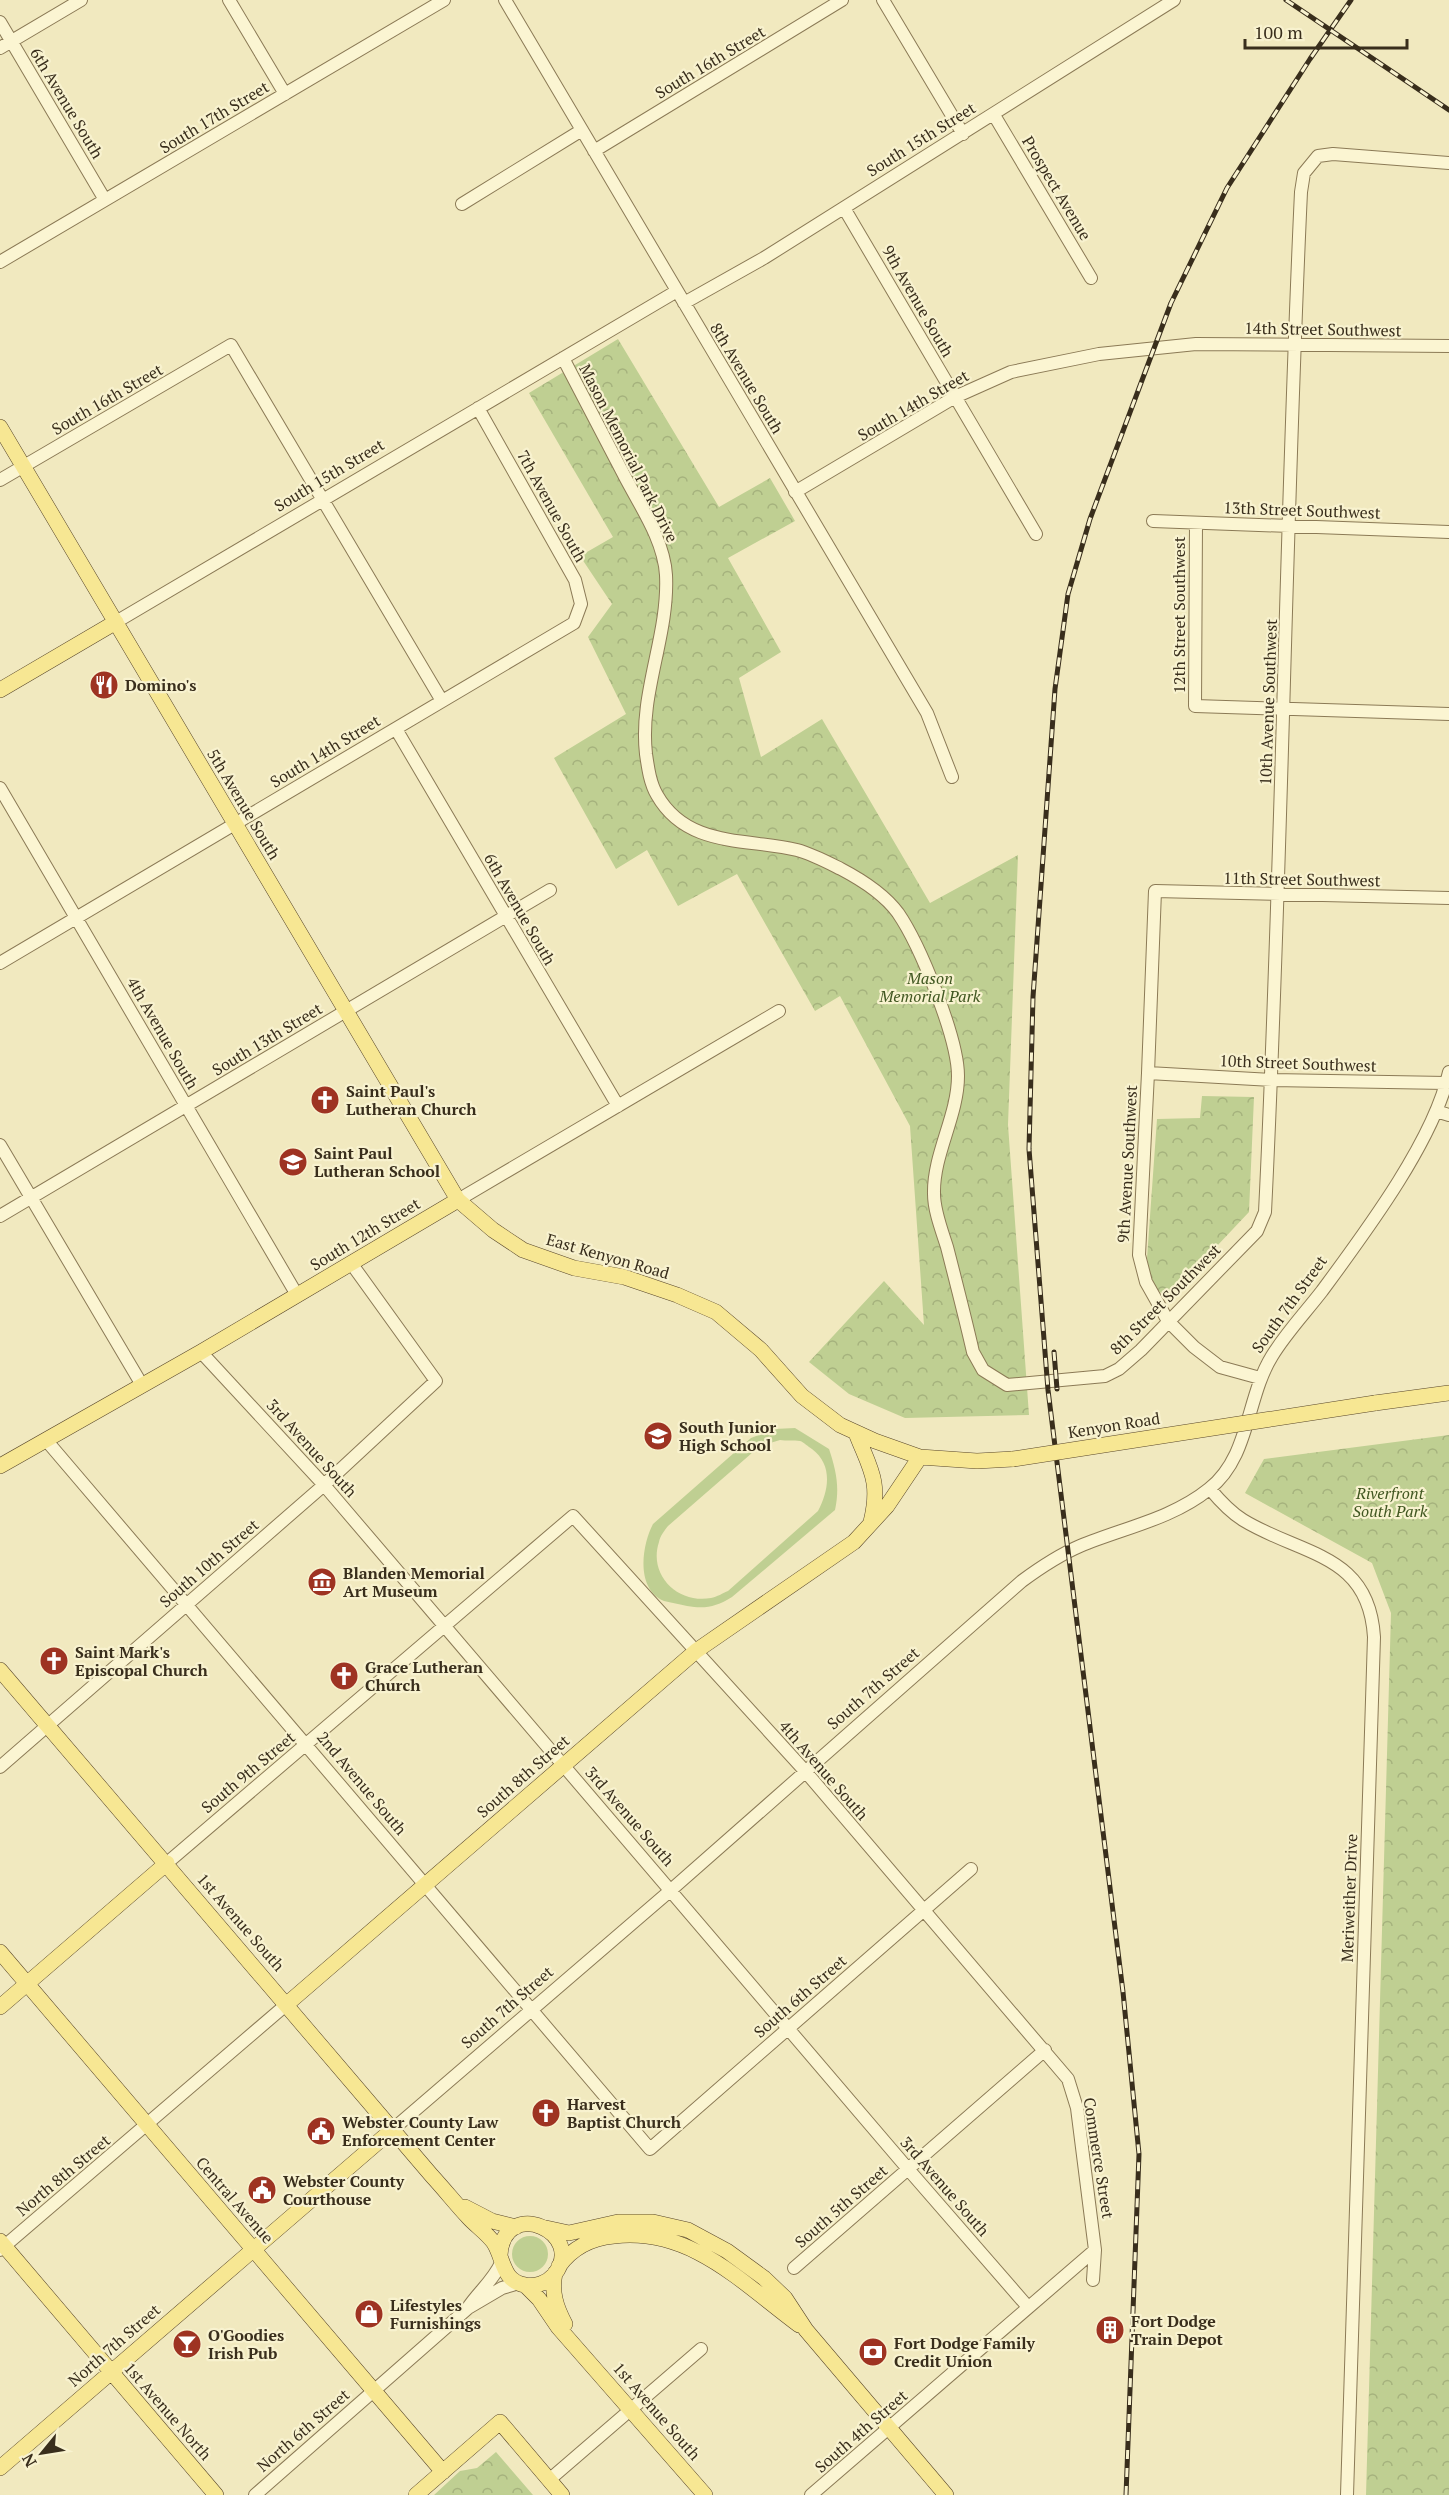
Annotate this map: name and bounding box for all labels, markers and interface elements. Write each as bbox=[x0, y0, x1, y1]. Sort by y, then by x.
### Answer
scale bar bbox=[1245, 12, 1407, 50]
street label: South 16th Street bbox=[651, 20, 769, 104]
text: 100 m bbox=[1254, 20, 1303, 44]
street label: 6th Avenue South bbox=[25, 43, 109, 163]
street label: South 17th Street bbox=[155, 76, 273, 158]
street label: South 15th Street bbox=[862, 97, 980, 181]
street label: Prospect Avenue bbox=[1017, 132, 1097, 244]
street label: 9th Avenue South bbox=[877, 241, 959, 361]
street label: 14th Street Southwest bbox=[1244, 317, 1402, 341]
street label: 8th Avenue South bbox=[705, 318, 789, 438]
street label: South 16th Street bbox=[47, 358, 167, 440]
street label: Mason Memorial Park Drive bbox=[574, 360, 684, 546]
street label: South 14th Street bbox=[853, 364, 973, 446]
street label: South 15th Street bbox=[270, 433, 388, 517]
street label: 7th Avenue South bbox=[512, 446, 592, 567]
street label: 13th Street Southwest bbox=[1223, 496, 1381, 524]
street label: 12th Street Southwest bbox=[1168, 536, 1190, 694]
street label: 10th Avenue Southwest bbox=[1254, 618, 1282, 786]
restaurant icon: Domino's bbox=[88, 669, 120, 701]
place label: Domino's bbox=[125, 674, 196, 696]
street label: South 14th Street bbox=[266, 709, 384, 793]
street label: 5th Avenue South bbox=[202, 744, 286, 864]
street label: 6th Avenue South bbox=[479, 849, 561, 969]
street label: 11th Street Southwest bbox=[1223, 867, 1381, 891]
park label: Mason Memorial Park bbox=[879, 967, 981, 1007]
street label: 4th Avenue South bbox=[122, 973, 204, 1093]
street label: South 13th Street bbox=[208, 997, 326, 1081]
street label: 10th Street Southwest bbox=[1219, 1049, 1377, 1077]
place label: Saint Paul's Lutheran Church bbox=[346, 1080, 477, 1120]
church icon: Saint Paul's Lutheran Church bbox=[309, 1084, 341, 1116]
street label: 9th Avenue Southwest bbox=[1112, 1084, 1142, 1243]
place label: Saint Paul Lutheran School bbox=[314, 1142, 440, 1182]
school or university icon: Saint Paul Lutheran School bbox=[277, 1146, 309, 1178]
street label: South 12th Street bbox=[306, 1192, 424, 1276]
street label: East Kenyon Road bbox=[544, 1228, 672, 1284]
street label: 8th Street Southwest bbox=[1105, 1239, 1225, 1359]
street label: South 7th Street bbox=[1246, 1251, 1332, 1357]
street label: 3rd Avenue South bbox=[262, 1394, 363, 1502]
street label: Kenyon Road bbox=[1066, 1407, 1162, 1443]
place label: South Junior High School bbox=[679, 1416, 776, 1456]
school or university icon: South Junior High School bbox=[642, 1420, 674, 1452]
park label: Riverfront South Park bbox=[1353, 1482, 1428, 1522]
street label: South 10th Street bbox=[155, 1514, 263, 1612]
place label: Blanden Memorial Art Museum bbox=[343, 1562, 485, 1602]
museum icon: Blanden Memorial Art Museum bbox=[306, 1566, 338, 1598]
place label: Saint Mark's Episcopal Church bbox=[75, 1641, 209, 1681]
street label: South 7th Street bbox=[822, 1642, 924, 1734]
church icon: Saint Mark's Episcopal Church bbox=[38, 1645, 70, 1677]
place label: Grace Lutheran Church bbox=[365, 1656, 484, 1696]
church icon: Grace Lutheran Church bbox=[328, 1660, 360, 1692]
street label: 4th Avenue South bbox=[774, 1715, 874, 1825]
street label: South 9th Street bbox=[196, 1726, 300, 1818]
street label: 2nd Avenue South bbox=[312, 1727, 412, 1840]
street label: South 8th Street bbox=[472, 1730, 574, 1822]
street label: 3rd Avenue South bbox=[581, 1761, 680, 1871]
street label: Meriweither Drive bbox=[1336, 1833, 1362, 1963]
street label: 1st Avenue South bbox=[192, 1868, 290, 1976]
street label: South 6th Street bbox=[749, 1950, 851, 2042]
street label: South 7th Street bbox=[456, 1961, 558, 2053]
place label: Harvest Baptist Church bbox=[567, 2093, 682, 2133]
street label: Commerce Street bbox=[1079, 2096, 1119, 2220]
church icon: Harvest Baptist Church bbox=[530, 2097, 562, 2129]
place label: Webster County Law Enforcement Center bbox=[342, 2111, 499, 2151]
public building icon: Webster County Law Enforcement Center bbox=[305, 2115, 337, 2147]
street label: North 8th Street bbox=[11, 2129, 115, 2221]
street label: 3rd Avenue South bbox=[896, 2131, 995, 2241]
street label: Central Avenue bbox=[191, 2152, 279, 2248]
street label: South 5th Street bbox=[790, 2160, 892, 2252]
place label: Webster County Courthouse bbox=[283, 2170, 405, 2210]
public building icon: Webster County Courthouse bbox=[246, 2174, 278, 2206]
place label: Lifestyles Furnishings bbox=[390, 2294, 481, 2334]
shop icon: Lifestyles Furnishings bbox=[353, 2298, 385, 2330]
street label: North 7th Street bbox=[63, 2299, 165, 2391]
place label: Fort Dodge Train Depot bbox=[1131, 2310, 1223, 2350]
building icon: Fort Dodge Train Depot bbox=[1094, 2314, 1126, 2346]
place label: O'Goodies Irish Pub bbox=[208, 2324, 284, 2364]
bar icon: O'Goodies Irish Pub bbox=[171, 2328, 203, 2360]
place label: Fort Dodge Family Credit Union bbox=[894, 2332, 1036, 2372]
bank icon: Fort Dodge Family Credit Union bbox=[857, 2336, 889, 2368]
street label: 1st Avenue North bbox=[119, 2357, 217, 2465]
street label: 1st Avenue South bbox=[608, 2357, 706, 2465]
street label: North 6th Street bbox=[252, 2383, 354, 2476]
street label: South 4th Street bbox=[810, 2385, 912, 2477]
north arrow bbox=[12, 2423, 72, 2483]
text: N bbox=[16, 2450, 42, 2471]

